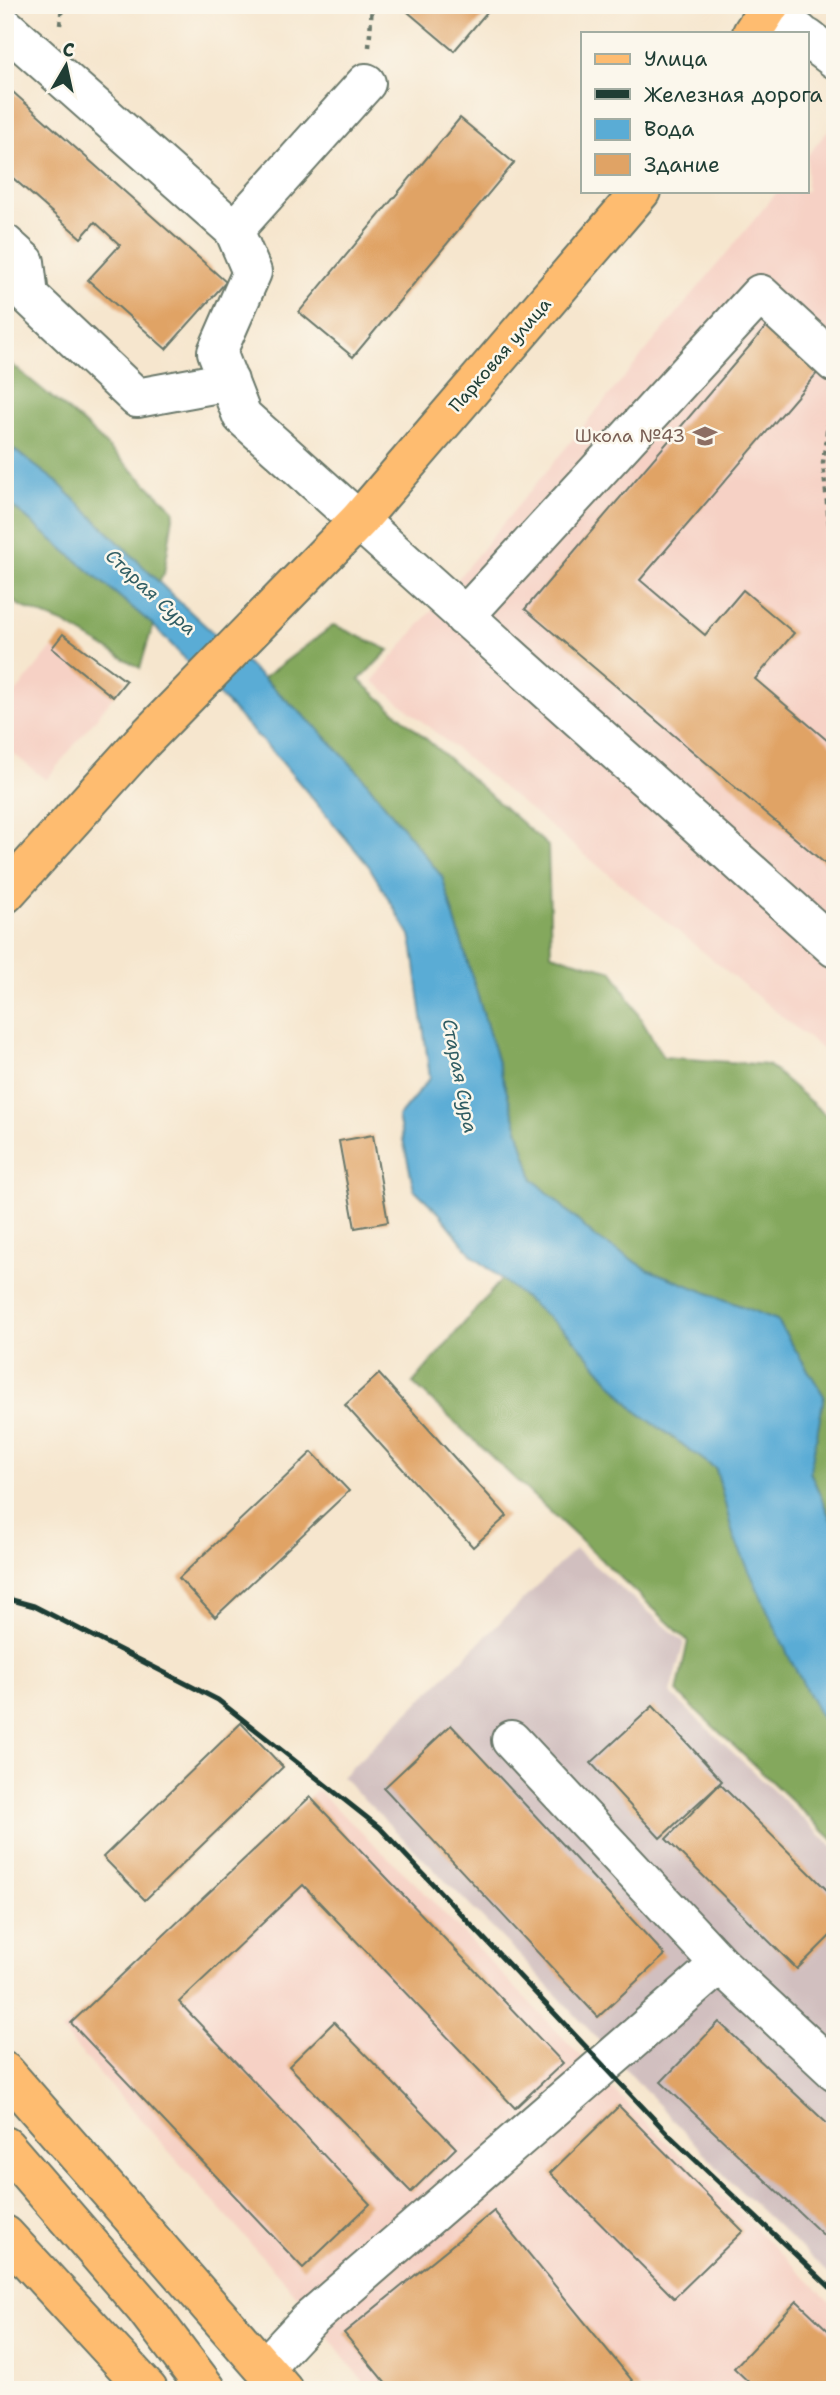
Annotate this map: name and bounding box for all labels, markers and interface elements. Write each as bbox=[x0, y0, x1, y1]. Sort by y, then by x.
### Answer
north arrow bbox=[32, 32, 102, 102]
legend bbox=[581, 32, 808, 192]
text: С bbox=[61, 36, 76, 63]
text: Улица bbox=[644, 45, 707, 73]
text: Железная дорога bbox=[644, 81, 823, 109]
text: Вода bbox=[644, 115, 694, 143]
text: Здание bbox=[644, 151, 720, 179]
street label: Парковая улица bbox=[444, 293, 556, 417]
school or university icon: Школа №43 bbox=[691, 422, 719, 450]
place label: Школа №43 bbox=[575, 424, 685, 448]
water label: Старая Сура bbox=[100, 543, 202, 641]
water label: Старая Сура bbox=[437, 1017, 483, 1135]

